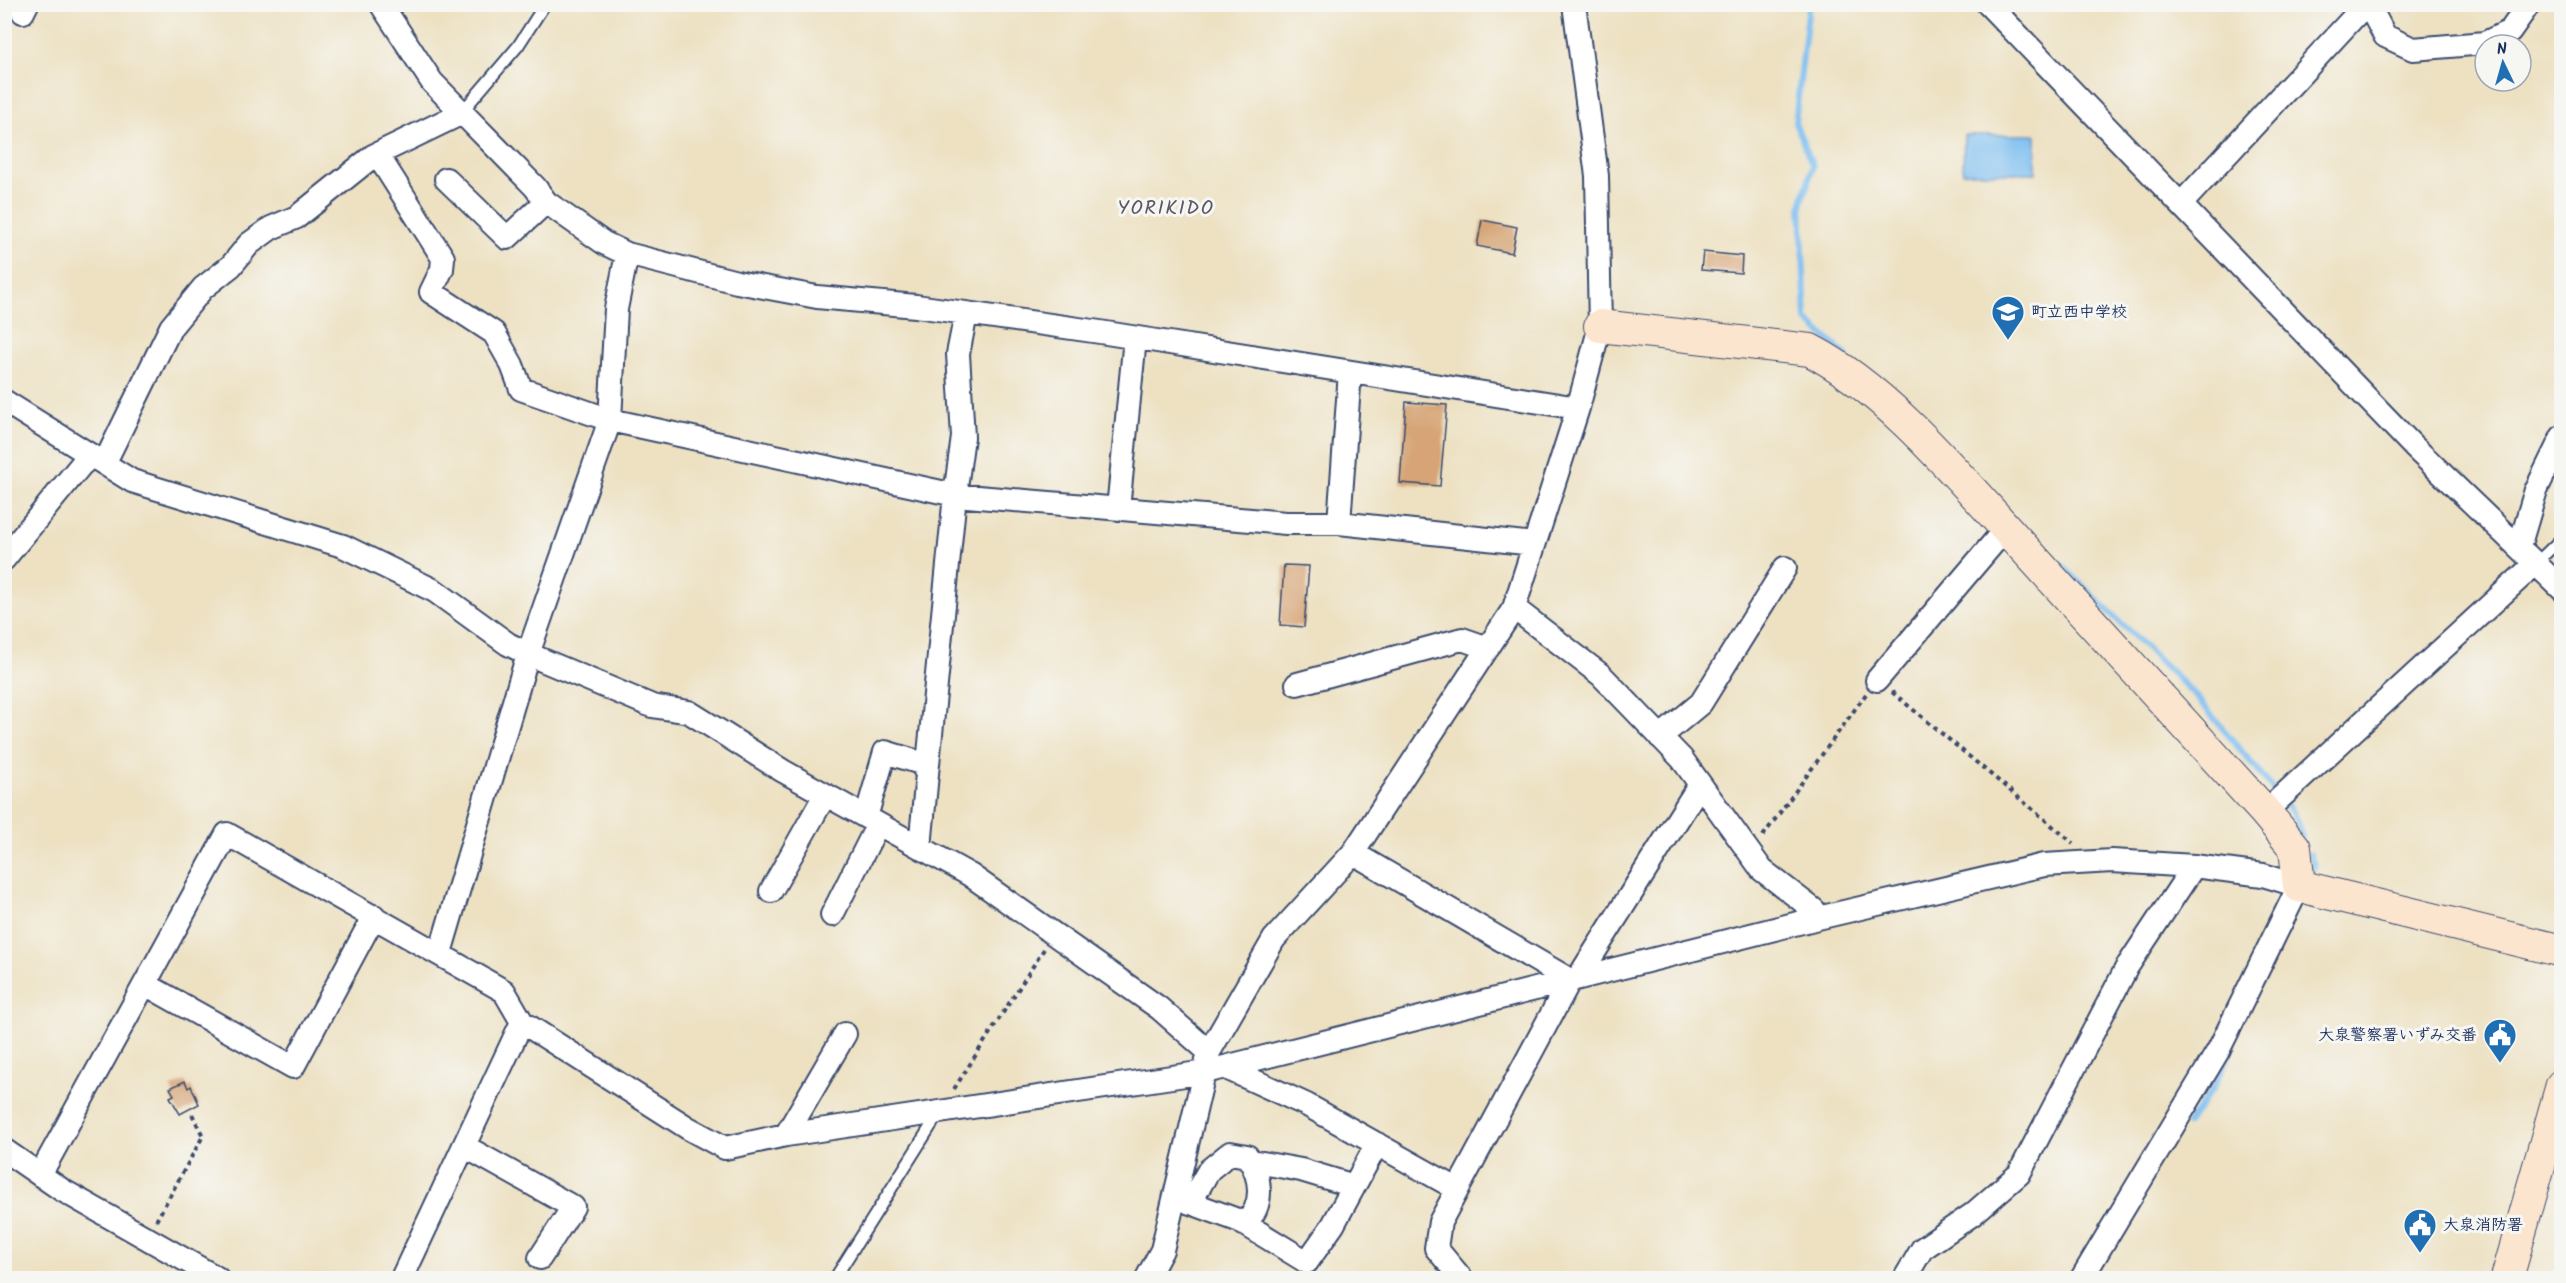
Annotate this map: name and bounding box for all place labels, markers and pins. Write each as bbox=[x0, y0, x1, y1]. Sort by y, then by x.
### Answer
school or university icon: 町立西中学校 bbox=[1990, 294, 2026, 341]
place label: 町立西中学校 bbox=[2031, 300, 2127, 325]
public building icon: 大泉警察署いずみ交番 bbox=[2482, 1017, 2518, 1064]
place label: 大泉警察署いずみ交番 bbox=[2318, 1023, 2477, 1048]
public building icon: 大泉消防署 bbox=[2402, 1207, 2438, 1254]
place label: 大泉消防署 bbox=[2443, 1213, 2523, 1238]

